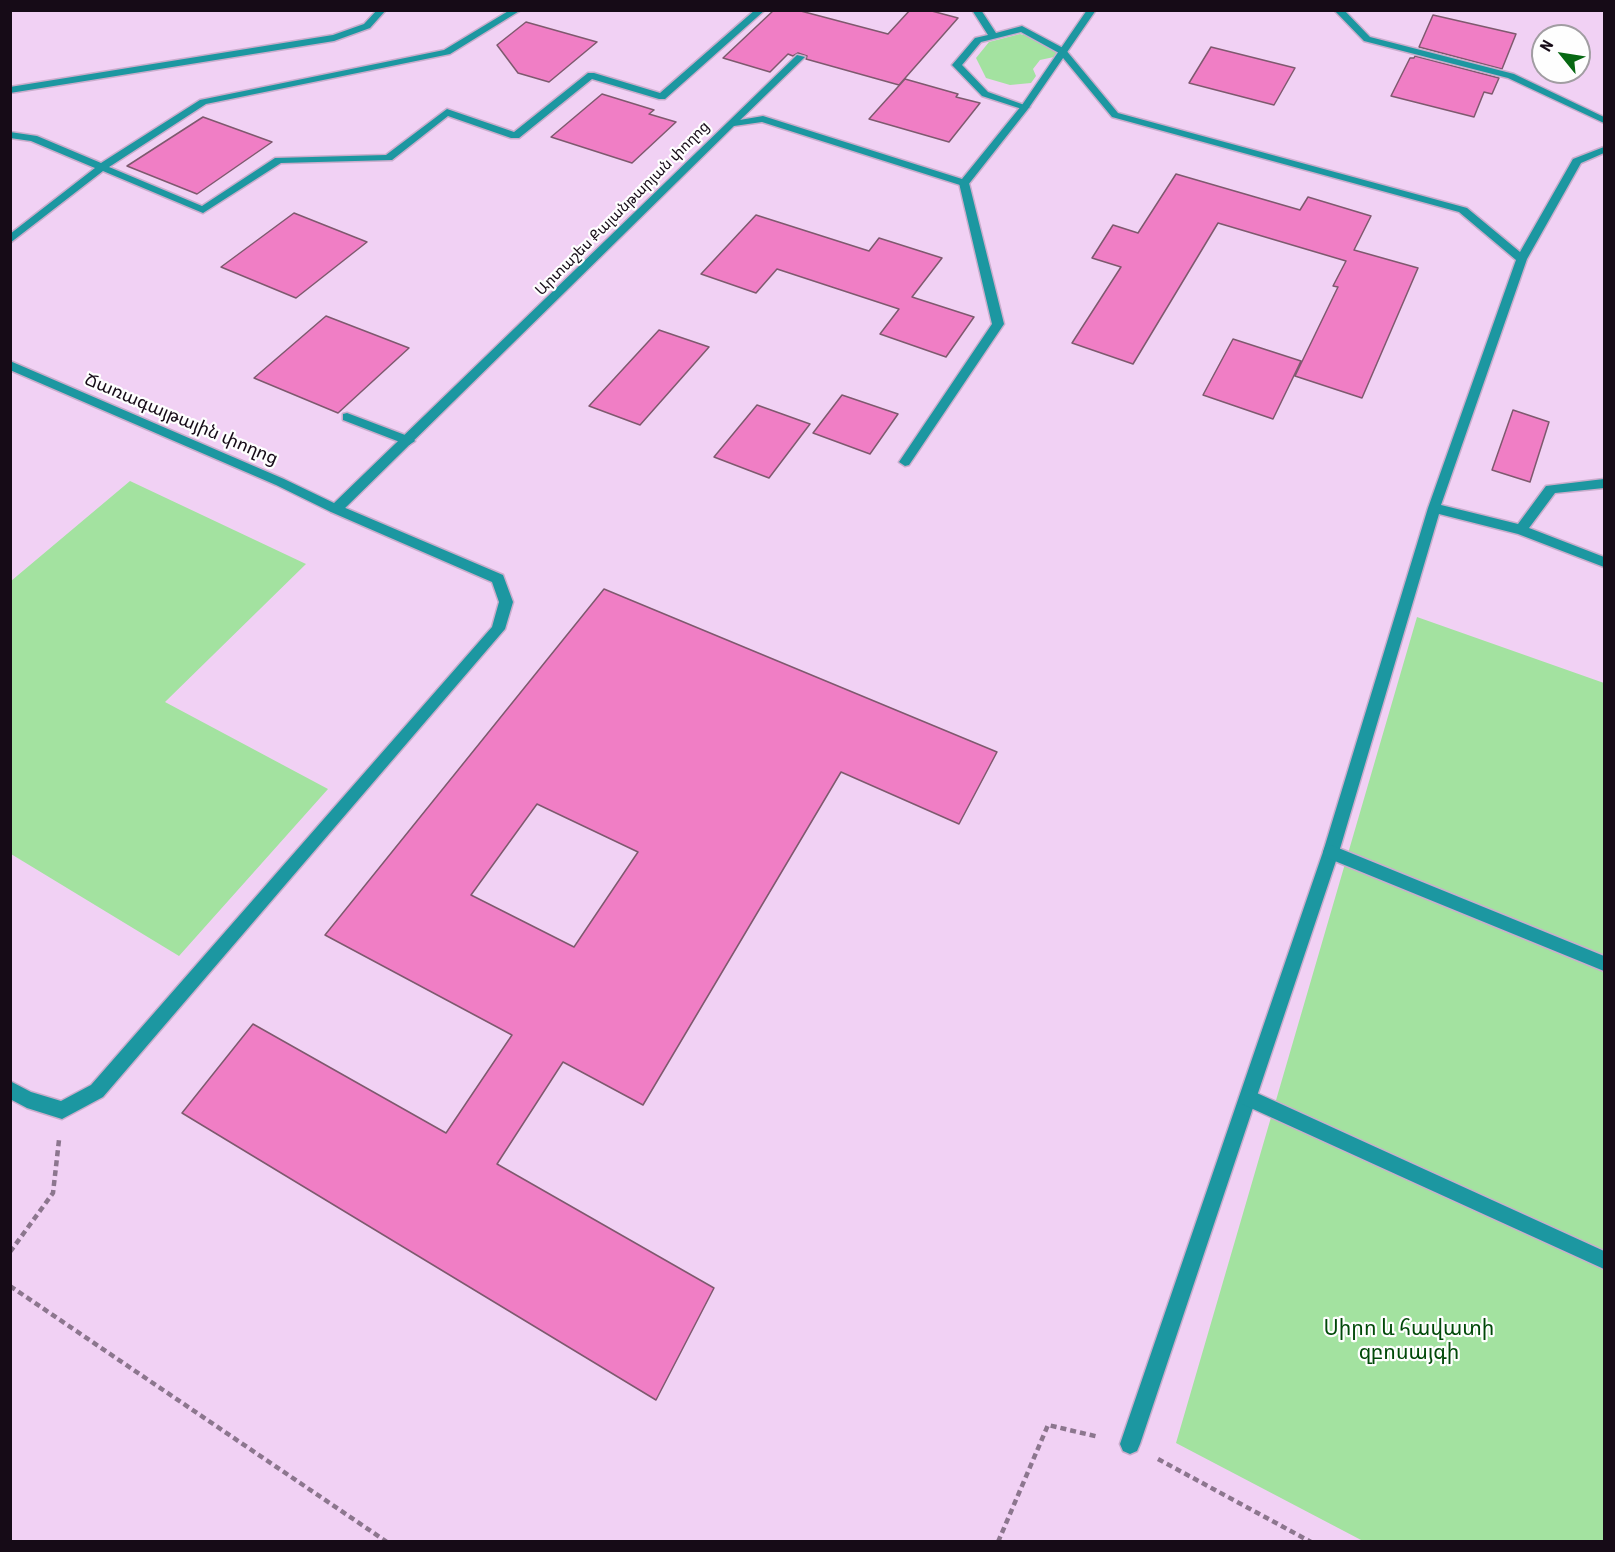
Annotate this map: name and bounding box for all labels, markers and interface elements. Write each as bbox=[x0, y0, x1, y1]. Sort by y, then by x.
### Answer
north arrow bbox=[1531, 24, 1591, 84]
text: N bbox=[1536, 37, 1557, 55]
street label: Արտաշես Քալանթարյան փողոց bbox=[532, 118, 714, 300]
street label: Ճառագայթային փողոց bbox=[81, 369, 281, 471]
park label: Սիրո և հավատի զբոսայգի bbox=[1324, 1317, 1494, 1367]

